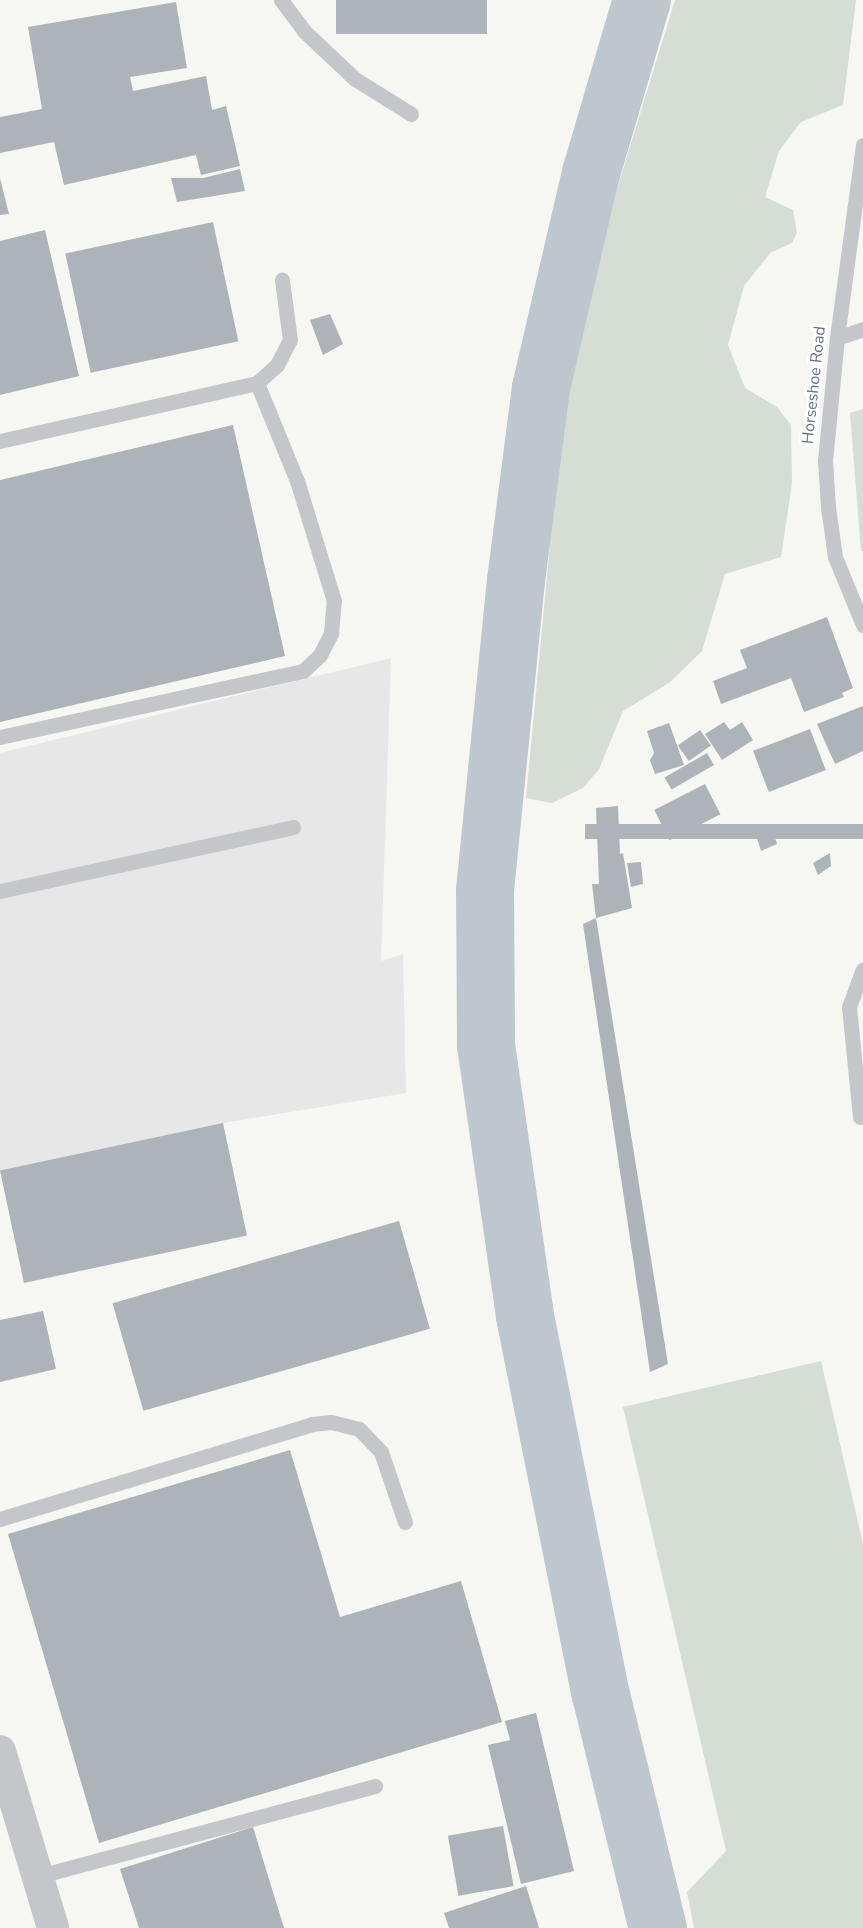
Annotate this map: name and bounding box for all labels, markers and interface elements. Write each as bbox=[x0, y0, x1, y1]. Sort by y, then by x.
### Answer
street label: Horseshoe Road bbox=[798, 325, 830, 445]

